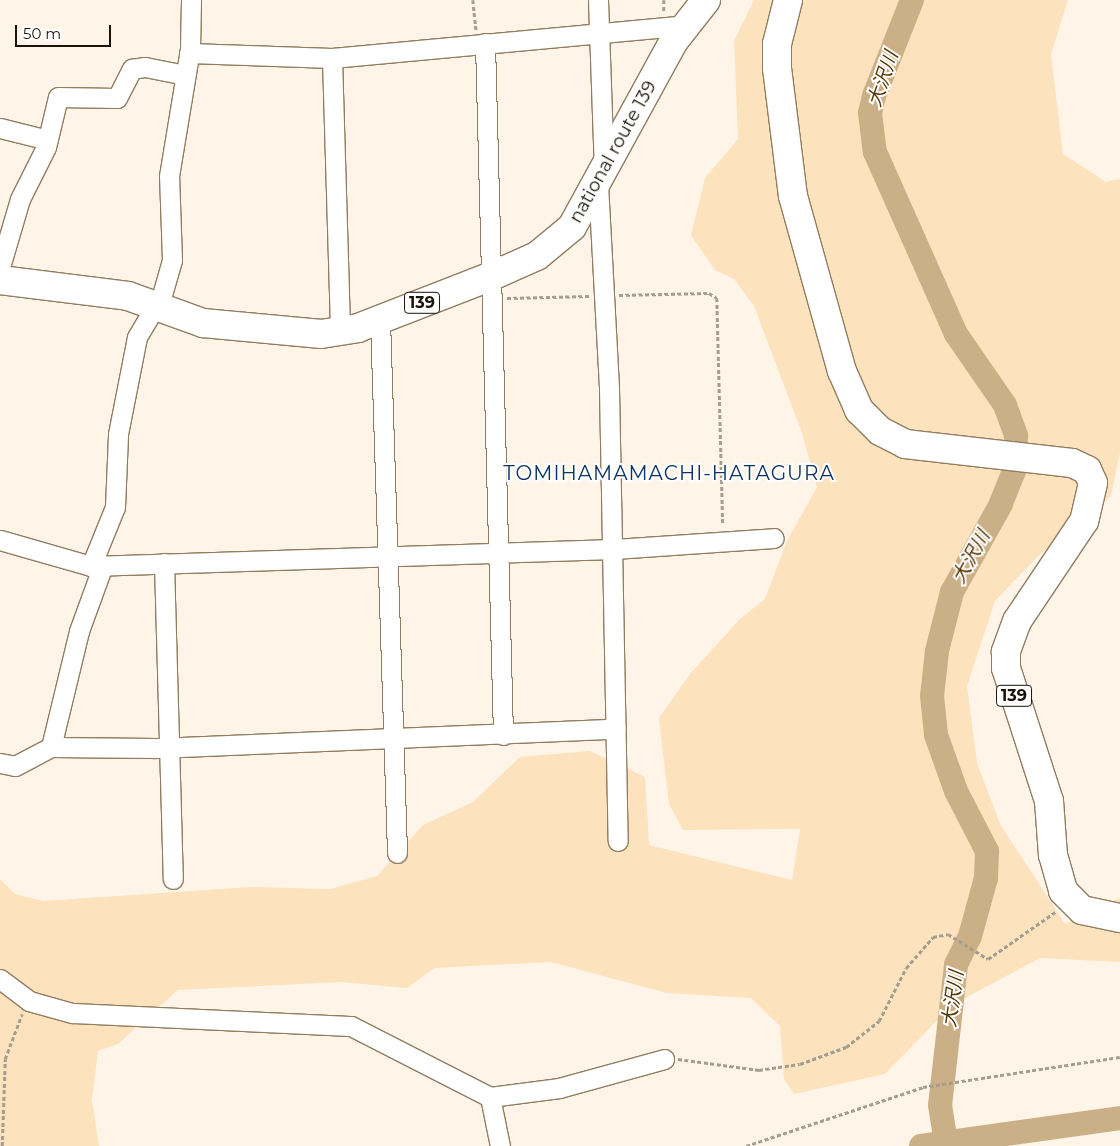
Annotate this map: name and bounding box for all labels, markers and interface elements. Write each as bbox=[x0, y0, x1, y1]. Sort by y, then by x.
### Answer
scale bar bbox=[18, 15, 114, 47]
text: 50 m bbox=[23, 24, 61, 43]
water label: 大沢川 bbox=[863, 48, 903, 110]
street label: national route 139 bbox=[565, 77, 661, 227]
road number: 139 bbox=[403, 290, 441, 316]
district label: TOMIHAMAMACHI-HATAGURA bbox=[500, 461, 838, 485]
water label: 大沢川 bbox=[947, 527, 995, 587]
road number: 139 bbox=[995, 682, 1033, 709]
water label: 大沢川 bbox=[938, 969, 968, 1029]

